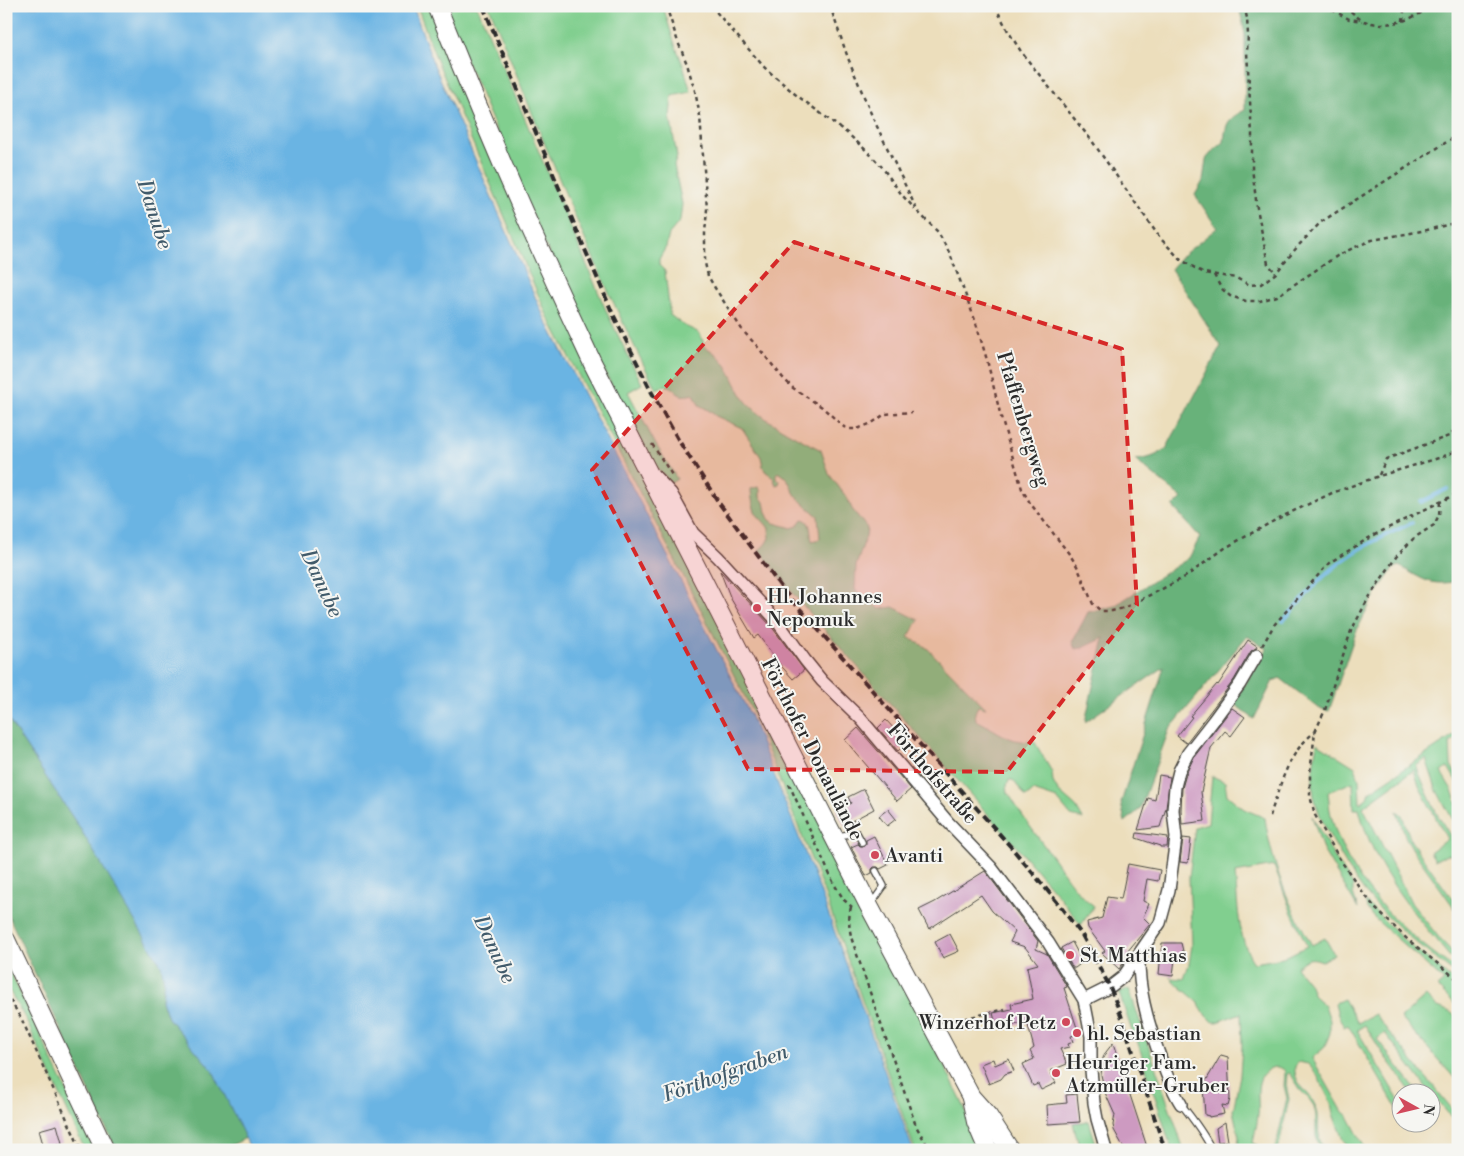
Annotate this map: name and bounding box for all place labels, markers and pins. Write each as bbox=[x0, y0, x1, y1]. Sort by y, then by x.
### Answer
place label: Hl. Johannes Nepomuk bbox=[767, 585, 882, 633]
marker: Hl. Johannes Nepomuk bbox=[751, 602, 763, 614]
place label: Avanti bbox=[884, 844, 944, 869]
marker: Avanti bbox=[869, 849, 881, 861]
place label: St. Matthias bbox=[1080, 944, 1187, 969]
marker: St. Matthias bbox=[1064, 949, 1076, 961]
place label: Winzerhof Petz bbox=[918, 1011, 1056, 1036]
marker: Winzerhof Petz bbox=[1060, 1016, 1072, 1028]
place label: hl. Sebastian bbox=[1087, 1022, 1201, 1047]
marker: hl. Sebastian bbox=[1071, 1027, 1083, 1039]
place label: Heuriger Fam. Atzmüller-Gruber bbox=[1065, 1051, 1229, 1099]
marker: Heuriger Fam. Atzmüller-Gruber bbox=[1050, 1067, 1062, 1079]

